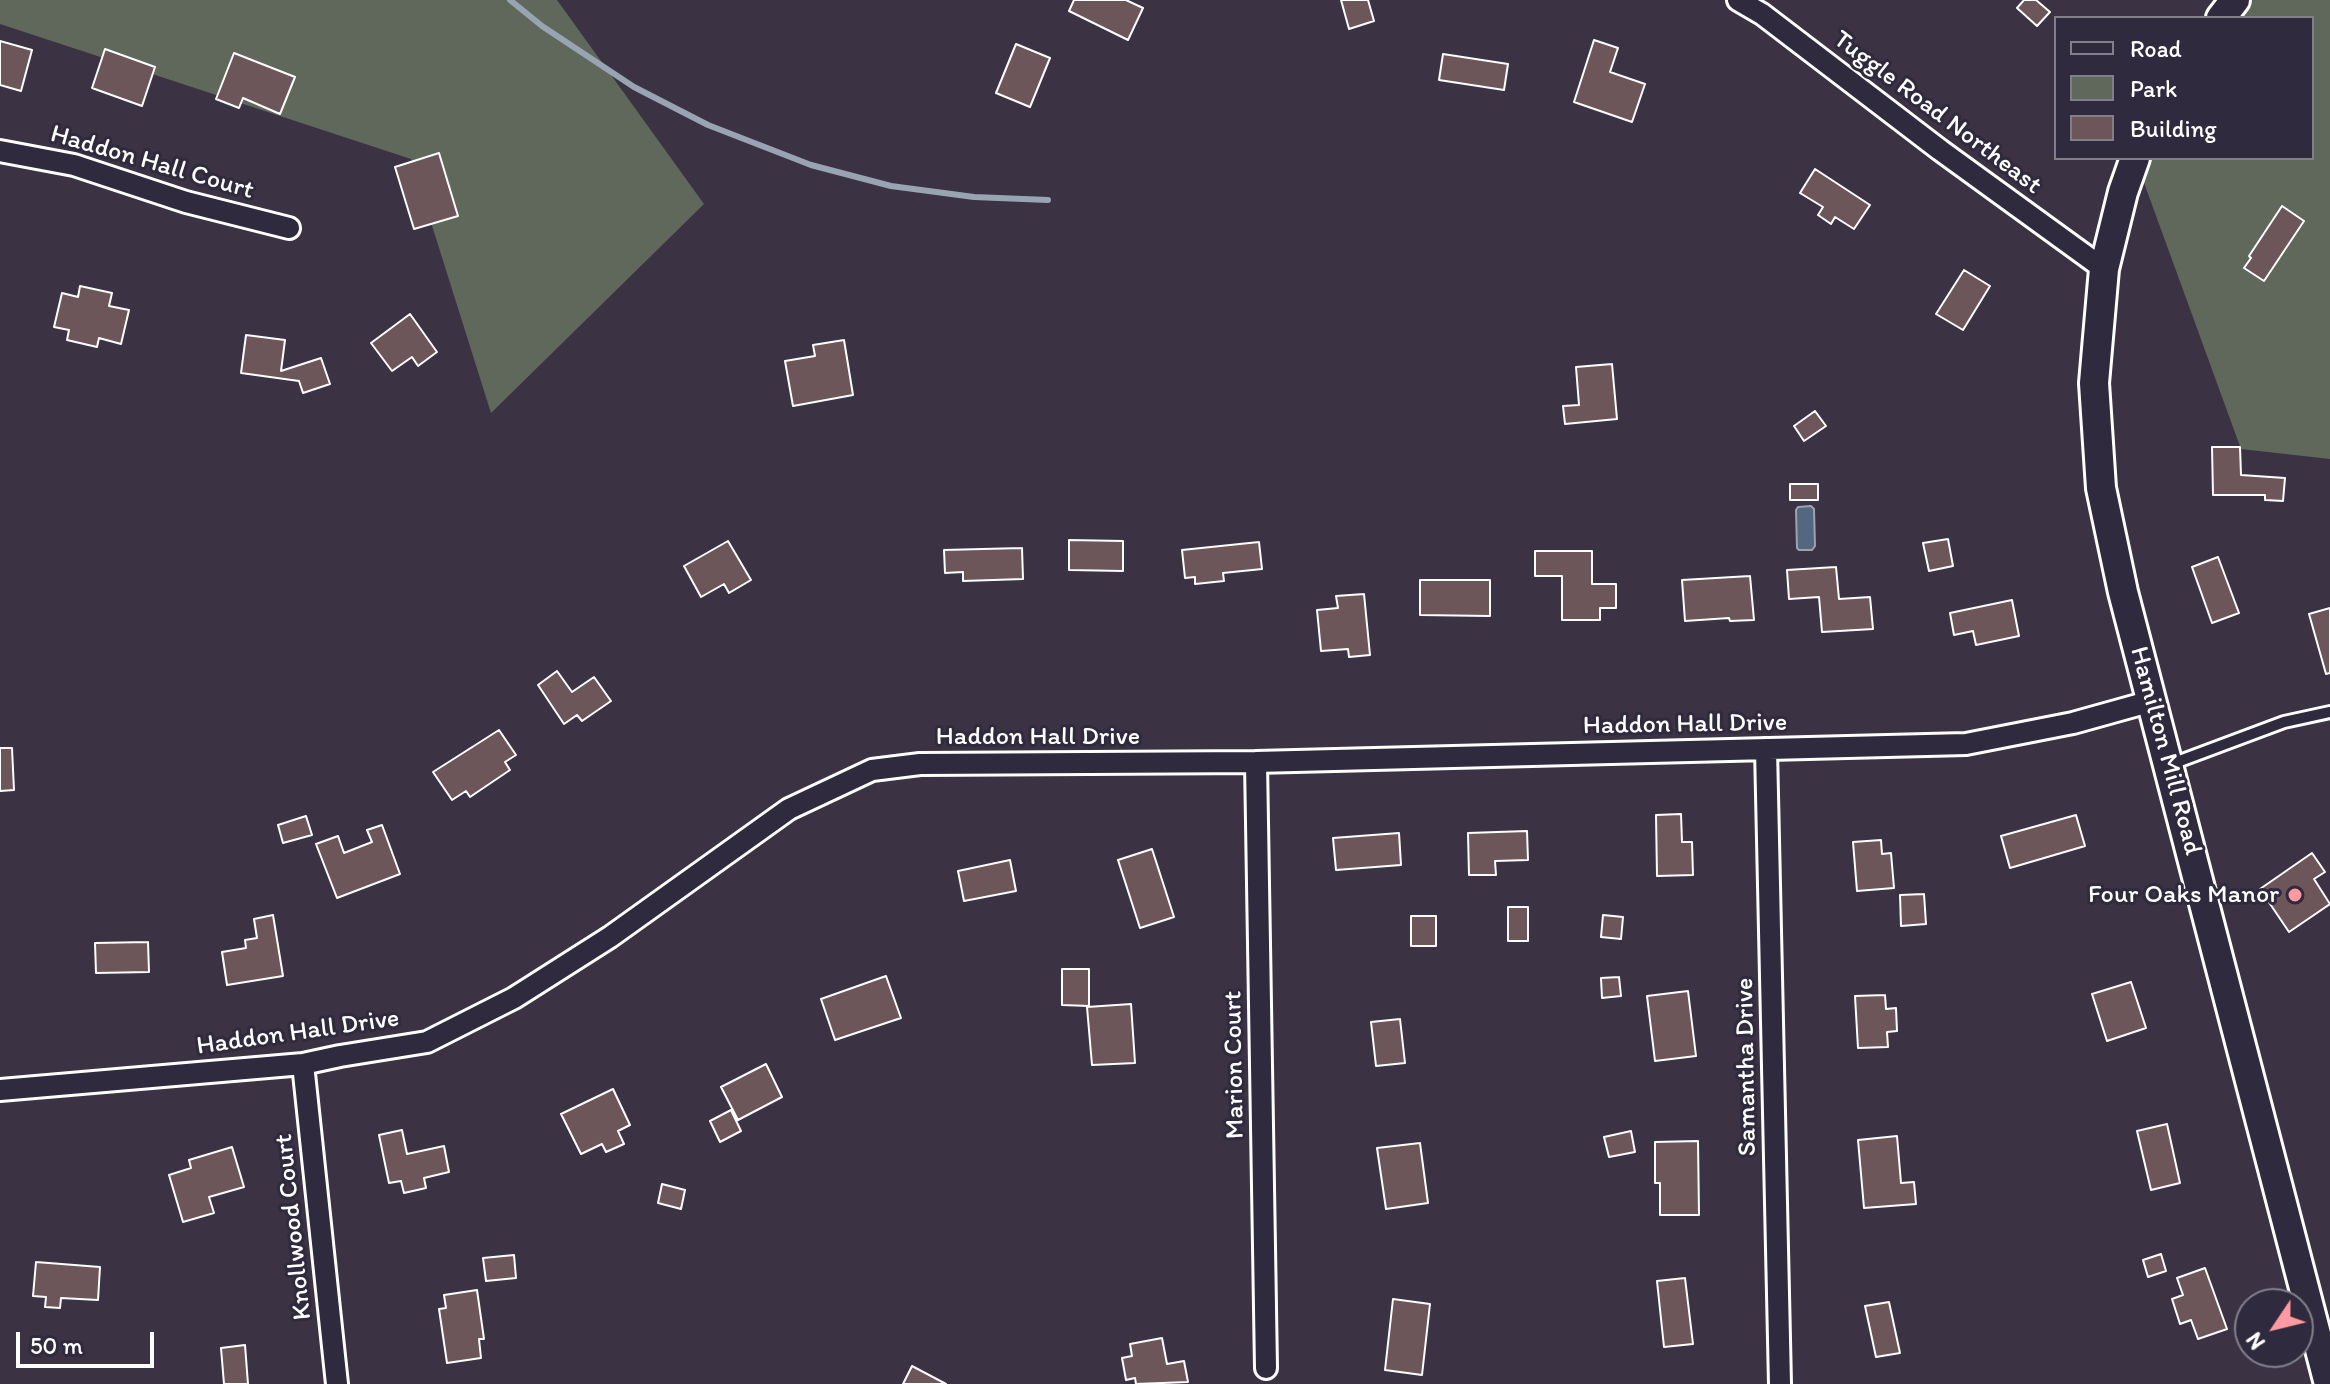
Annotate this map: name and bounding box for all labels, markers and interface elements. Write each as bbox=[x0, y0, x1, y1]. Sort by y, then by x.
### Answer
legend bbox=[2054, 16, 2314, 160]
street label: Tuggle Road Northeast bbox=[1827, 24, 2047, 202]
text: Road bbox=[2130, 34, 2182, 63]
text: Park bbox=[2130, 74, 2177, 103]
text: Building bbox=[2130, 114, 2217, 143]
street label: Haddon Hall Court bbox=[47, 119, 257, 207]
street label: Hamilton Mill Road bbox=[2122, 643, 2208, 859]
street label: Haddon Hall Drive bbox=[1583, 708, 1787, 742]
street label: Haddon Hall Drive bbox=[936, 721, 1140, 753]
place label: Four Oaks Manor bbox=[2088, 879, 2279, 911]
marker: Four Oaks Manor bbox=[2286, 886, 2304, 904]
street label: Samantha Drive bbox=[1730, 978, 1764, 1156]
street label: Marion Court bbox=[1218, 991, 1252, 1139]
street label: Haddon Hall Drive bbox=[195, 1003, 401, 1063]
street label: Knollwood Court bbox=[269, 1132, 319, 1322]
north arrow bbox=[2234, 1288, 2314, 1368]
scale bar bbox=[20, 1316, 158, 1366]
text: N bbox=[2240, 1327, 2271, 1355]
text: 50 m bbox=[30, 1331, 83, 1360]

